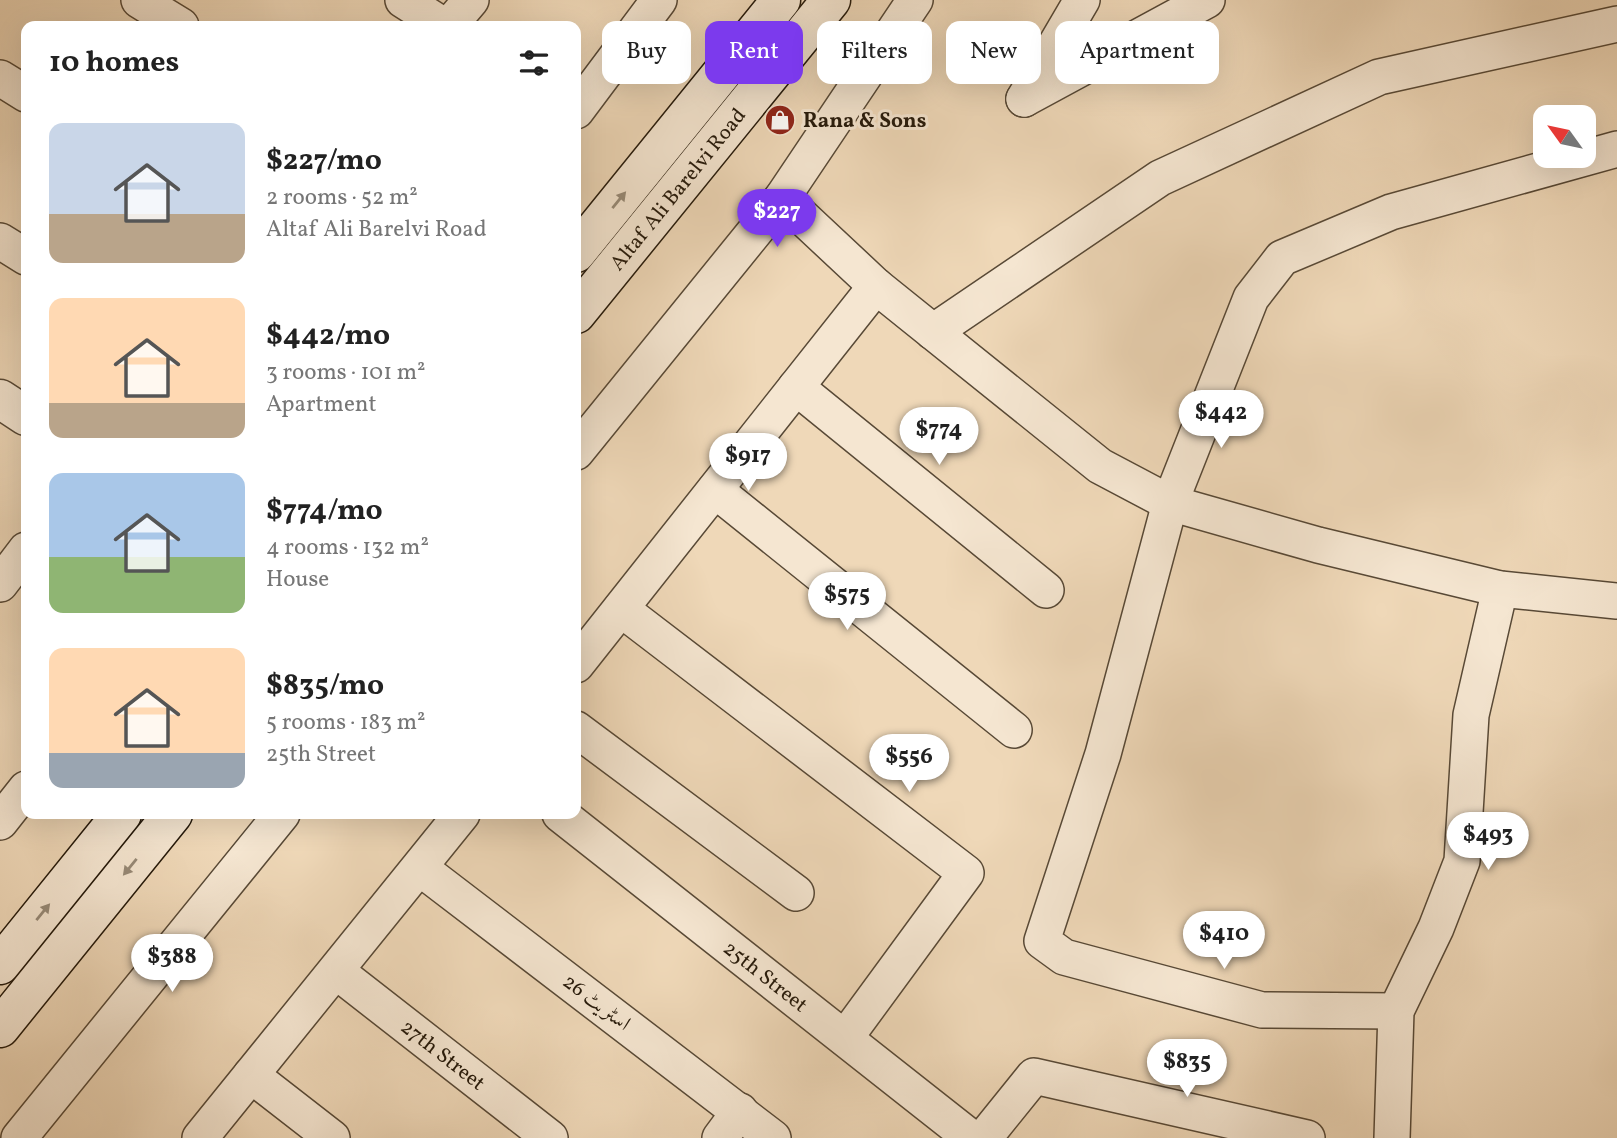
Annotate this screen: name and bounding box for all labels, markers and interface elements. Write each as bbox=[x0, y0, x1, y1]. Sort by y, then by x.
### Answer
chip: Buy bbox=[602, 21, 691, 84]
chip: Rent bbox=[705, 21, 803, 84]
chip: Filters bbox=[817, 21, 932, 84]
chip: New bbox=[946, 21, 1041, 84]
chip: Apartment bbox=[1055, 21, 1219, 84]
text: 10 homes bbox=[49, 42, 179, 84]
icon: filters bbox=[515, 44, 553, 82]
street label: Altaf Ali Barelvi Road bbox=[604, 103, 754, 277]
shop icon: Rana & Sons bbox=[763, 103, 797, 137]
north arrow bbox=[1533, 105, 1596, 168]
map controls bbox=[1533, 105, 1596, 168]
place label: Rana & Sons bbox=[803, 107, 926, 136]
text: $227/mo bbox=[266, 140, 382, 182]
icon: home bbox=[105, 151, 189, 235]
text: 2 rooms · 52 m² bbox=[266, 182, 418, 214]
pin: $227 bbox=[736, 190, 818, 249]
one-way arrow bbox=[611, 191, 626, 208]
text: $227 bbox=[753, 196, 801, 228]
text: Altaf Ali Barelvi Road bbox=[266, 214, 487, 246]
text: $442/mo bbox=[266, 315, 390, 357]
icon: home bbox=[105, 326, 189, 410]
text: 3 rooms · 101 m² bbox=[266, 357, 426, 389]
text: Apartment bbox=[266, 389, 377, 421]
pin: $442 bbox=[1180, 391, 1262, 450]
text: $442 bbox=[1195, 397, 1247, 429]
pin: $774 bbox=[898, 407, 980, 467]
text: $774 bbox=[916, 414, 962, 446]
pin: $917 bbox=[707, 434, 789, 493]
text: $917 bbox=[725, 440, 771, 472]
text: $774/mo bbox=[266, 490, 383, 532]
icon: home bbox=[105, 501, 189, 585]
text: 4 rooms · 132 m² bbox=[266, 532, 429, 564]
text: House bbox=[266, 564, 329, 596]
pin: $575 bbox=[806, 572, 888, 632]
text: $575 bbox=[824, 579, 870, 611]
text: $835/mo bbox=[266, 665, 384, 707]
icon: home bbox=[105, 676, 189, 760]
text: 5 rooms · 183 m² bbox=[266, 707, 426, 739]
pin: $556 bbox=[868, 734, 950, 794]
text: 25th Street bbox=[266, 739, 376, 771]
text: $556 bbox=[885, 741, 933, 773]
pin: $493 bbox=[1447, 812, 1529, 872]
text: $493 bbox=[1463, 819, 1513, 851]
one-way arrow bbox=[123, 858, 138, 875]
one-way arrow bbox=[35, 904, 50, 922]
pin: $410 bbox=[1183, 912, 1265, 971]
text: $410 bbox=[1199, 918, 1249, 950]
pin: $388 bbox=[131, 934, 213, 994]
street label: 25th Street bbox=[716, 935, 813, 1020]
text: $388 bbox=[147, 941, 197, 973]
street label: اسٹریٹ 26 bbox=[556, 968, 636, 1038]
street label: 27th Street bbox=[394, 1014, 491, 1098]
pin: $835 bbox=[1146, 1040, 1228, 1099]
text: $835 bbox=[1163, 1046, 1211, 1078]

